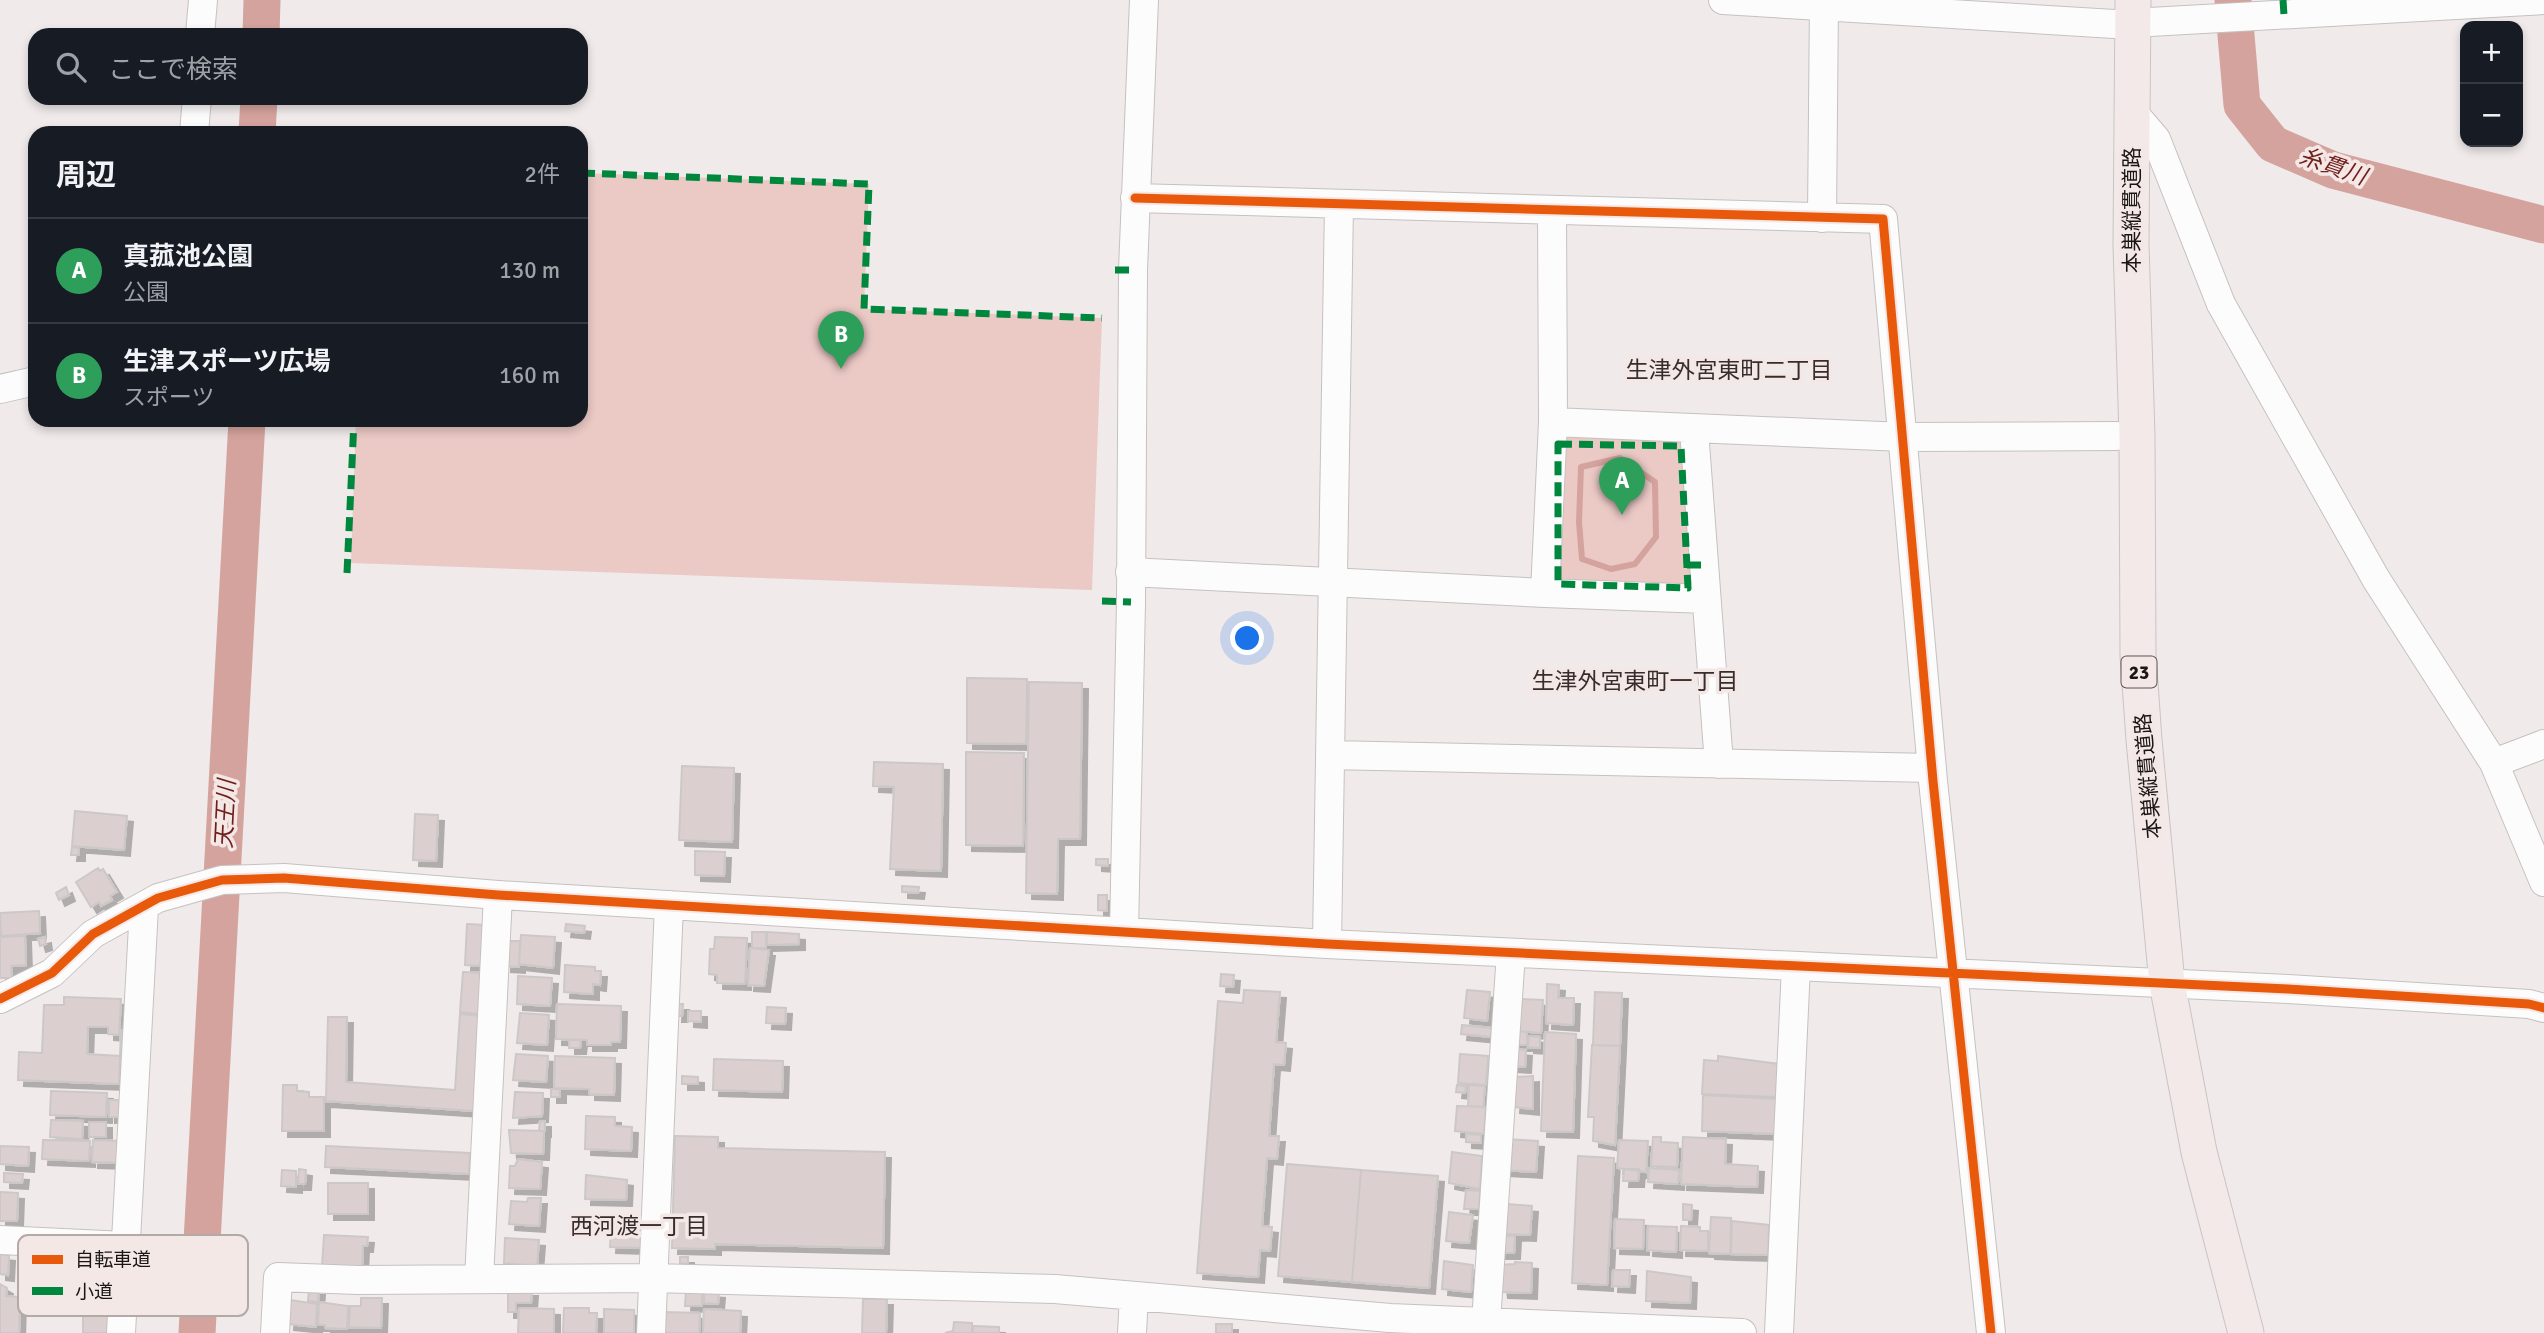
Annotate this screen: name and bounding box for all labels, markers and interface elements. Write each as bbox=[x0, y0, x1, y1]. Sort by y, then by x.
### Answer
map controls bbox=[2460, 21, 2523, 147]
button: + bbox=[2460, 21, 2523, 84]
search box bbox=[28, 28, 588, 105]
icon: search bbox=[52, 48, 90, 86]
text: ここで検索 bbox=[108, 54, 238, 86]
button: − bbox=[2460, 84, 2523, 147]
water label: 糸貫川 bbox=[2295, 142, 2373, 192]
street label: 本巣縦貫道路 bbox=[2119, 147, 2145, 273]
text: 周辺 bbox=[56, 157, 116, 194]
text: 2件 bbox=[525, 160, 560, 189]
text: 真菰池公園 bbox=[123, 241, 253, 273]
text: A bbox=[72, 256, 86, 285]
text: 130 m bbox=[499, 256, 560, 285]
text: 公園 bbox=[123, 278, 169, 307]
pin: B bbox=[818, 311, 864, 369]
text: 生津スポーツ広場 bbox=[123, 346, 330, 378]
district label: 生津外宮東町二丁目 bbox=[1626, 356, 1833, 385]
text: B bbox=[72, 361, 86, 390]
text: 160 m bbox=[499, 361, 560, 390]
text: スポーツ bbox=[123, 383, 215, 412]
pin: A bbox=[1599, 457, 1645, 515]
your location bbox=[1230, 621, 1264, 655]
road number: 23 bbox=[2122, 656, 2156, 688]
district label: 生津外宮東町一丁目 bbox=[1532, 667, 1739, 696]
street label: 本巣縦貫道路 bbox=[2130, 712, 2166, 840]
water label: 天王川 bbox=[209, 776, 242, 849]
district label: 西河渡一丁目 bbox=[570, 1212, 708, 1241]
legend bbox=[18, 1235, 248, 1316]
text: 自転車道 bbox=[75, 1248, 151, 1272]
text: 小道 bbox=[75, 1280, 113, 1304]

